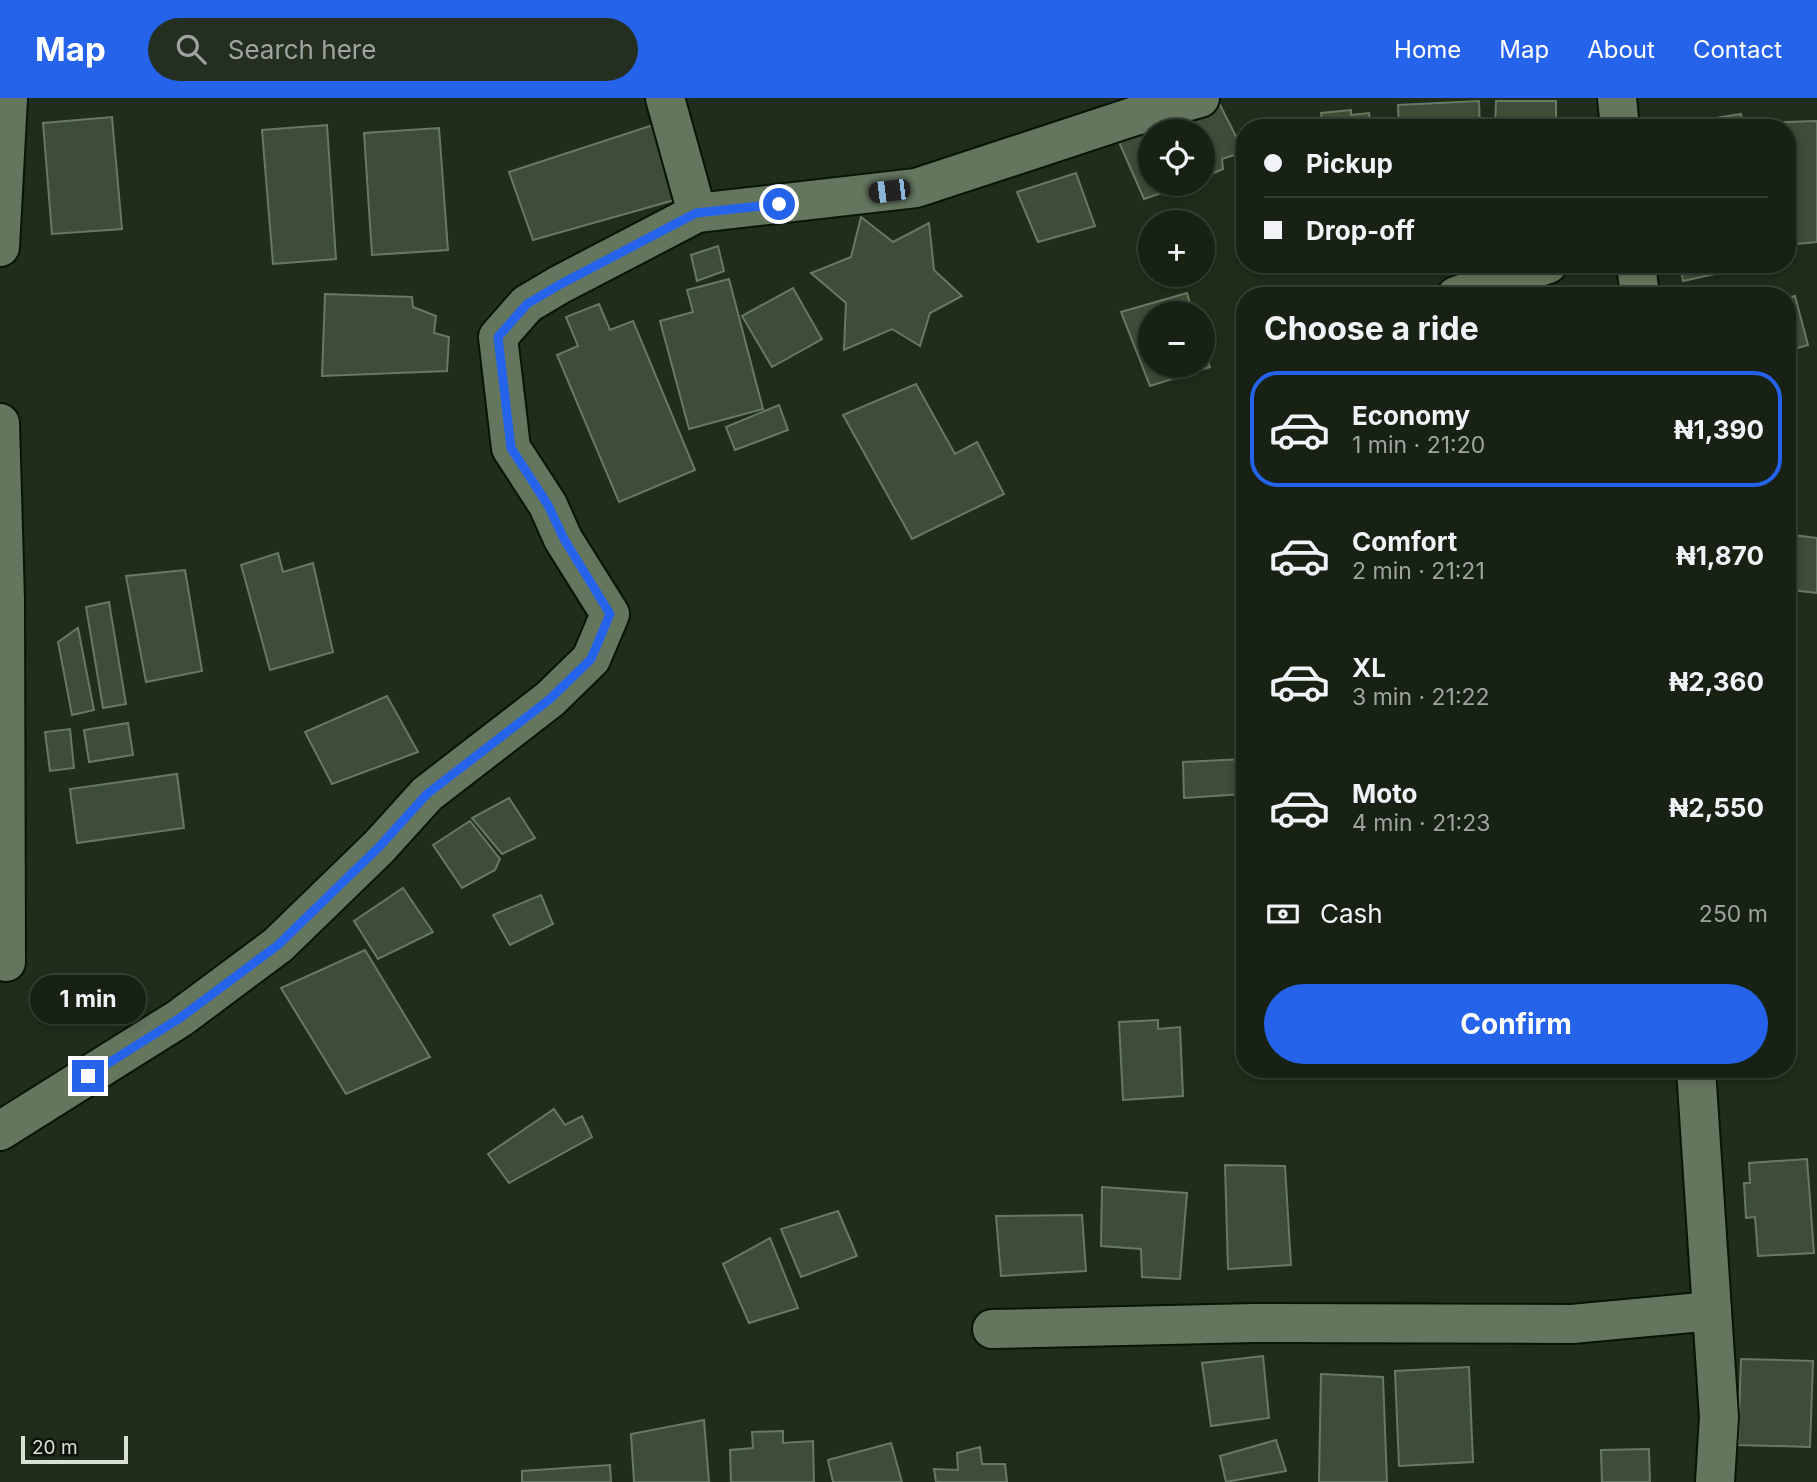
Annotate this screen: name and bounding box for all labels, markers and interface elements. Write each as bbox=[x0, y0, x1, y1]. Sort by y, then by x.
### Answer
search box bbox=[148, 18, 638, 81]
text: Map bbox=[35, 29, 106, 69]
icon: search bbox=[172, 30, 210, 68]
text: Search here bbox=[228, 34, 376, 65]
text: Home bbox=[1394, 35, 1461, 64]
text: Map bbox=[1499, 35, 1549, 64]
text: About bbox=[1587, 35, 1655, 64]
text: Contact bbox=[1693, 35, 1782, 64]
map controls bbox=[1138, 119, 1215, 378]
button: locate bbox=[1138, 119, 1215, 196]
text: Pickup bbox=[1306, 148, 1393, 179]
car bbox=[867, 178, 912, 204]
route start bbox=[763, 188, 795, 220]
button: + bbox=[1138, 210, 1215, 287]
text: Drop-off bbox=[1306, 215, 1415, 246]
button: − bbox=[1138, 301, 1215, 378]
text: Choose a ride bbox=[1264, 309, 1479, 348]
icon: car bbox=[1268, 398, 1331, 461]
text: Economy bbox=[1352, 400, 1470, 431]
text: ₦1,390 bbox=[1674, 414, 1764, 445]
text: 1 min · 21:20 bbox=[1352, 431, 1485, 459]
icon: car bbox=[1268, 524, 1331, 587]
text: Comfort bbox=[1352, 526, 1457, 557]
text: ₦1,870 bbox=[1676, 540, 1764, 571]
text: 2 min · 21:21 bbox=[1352, 557, 1485, 585]
icon: car bbox=[1268, 650, 1331, 713]
text: XL bbox=[1352, 652, 1386, 683]
text: ₦2,360 bbox=[1669, 666, 1764, 697]
text: 3 min · 21:22 bbox=[1352, 683, 1490, 711]
icon: car bbox=[1268, 776, 1331, 839]
text: Moto bbox=[1352, 778, 1417, 809]
text: ₦2,550 bbox=[1669, 792, 1764, 823]
text: 4 min · 21:23 bbox=[1352, 809, 1490, 837]
icon: cash bbox=[1264, 895, 1302, 933]
text: Cash bbox=[1320, 898, 1383, 929]
text: 250 m bbox=[1699, 900, 1768, 928]
callout: 1 min bbox=[30, 974, 146, 1024]
button: Confirm bbox=[1264, 984, 1768, 1064]
text: 1 min bbox=[60, 985, 116, 1013]
route end bbox=[72, 1060, 104, 1092]
scale bar bbox=[21, 1433, 128, 1465]
text: 20 m bbox=[32, 1436, 78, 1459]

